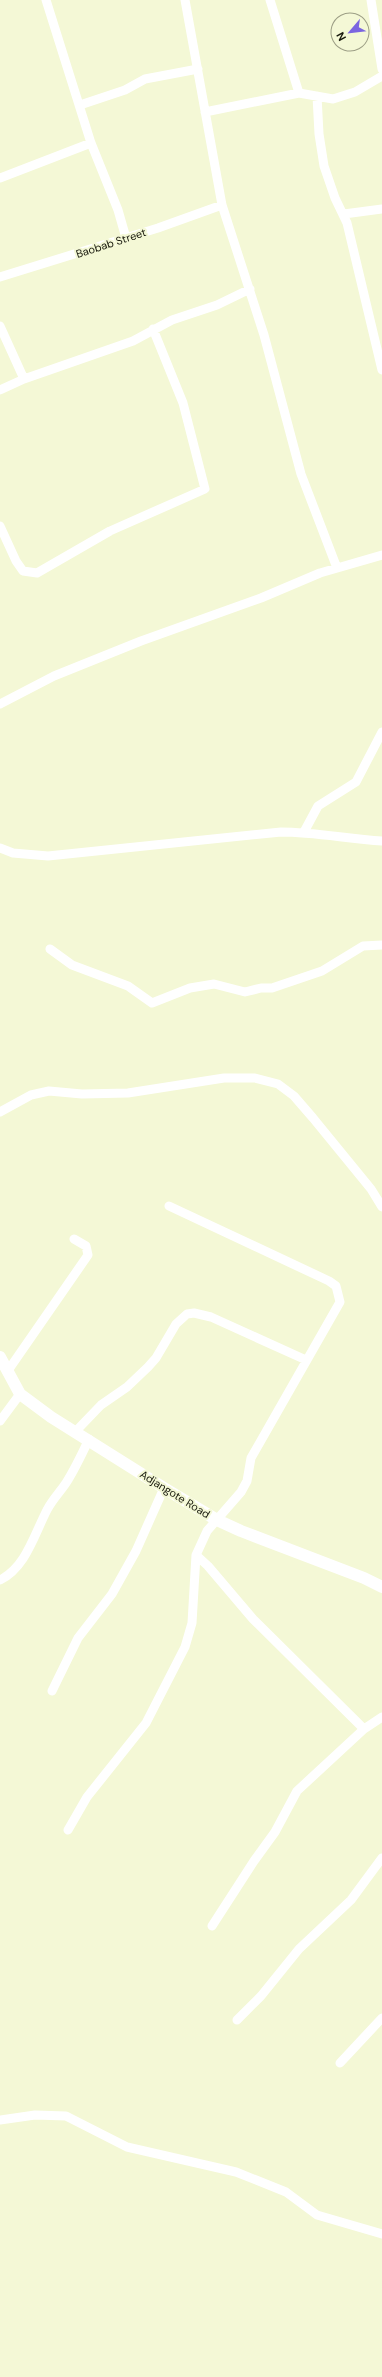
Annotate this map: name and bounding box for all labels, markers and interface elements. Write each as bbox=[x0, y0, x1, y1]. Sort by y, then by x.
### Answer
north arrow bbox=[330, 12, 370, 52]
text: N bbox=[333, 30, 349, 44]
street label: Baobab Street bbox=[74, 225, 148, 261]
street label: Adjangote Road bbox=[137, 1467, 213, 1521]

